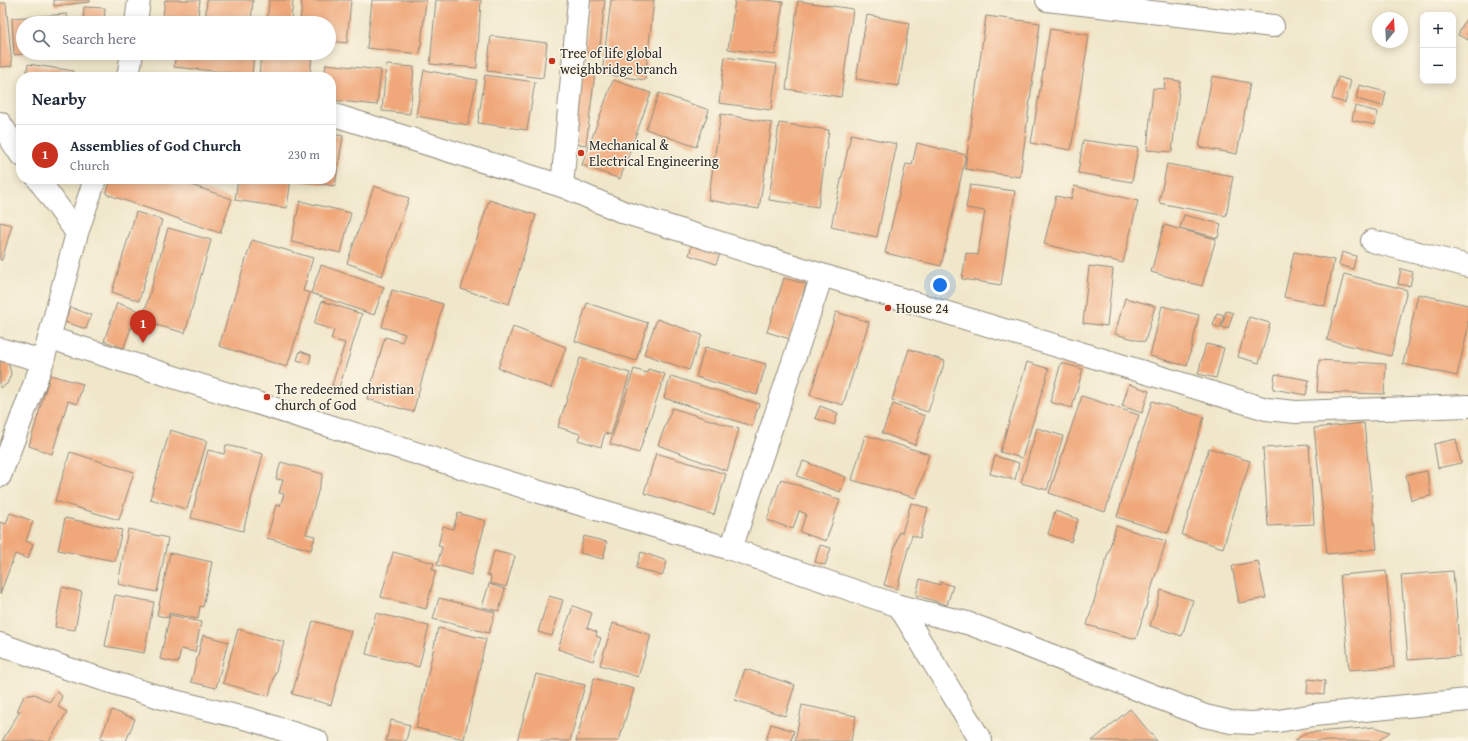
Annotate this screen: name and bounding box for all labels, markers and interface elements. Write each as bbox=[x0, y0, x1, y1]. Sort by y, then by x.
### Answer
north arrow bbox=[1372, 12, 1408, 48]
map controls bbox=[1420, 12, 1456, 84]
button: + bbox=[1420, 12, 1456, 48]
search box bbox=[16, 16, 336, 60]
icon: search bbox=[30, 27, 52, 49]
text: Search here bbox=[62, 28, 136, 49]
place label: Tree of life global weighbridge branch bbox=[560, 43, 677, 79]
button: − bbox=[1420, 48, 1456, 84]
marker: Tree of life global weighbridge branch bbox=[547, 56, 557, 66]
text: Nearby bbox=[32, 86, 86, 111]
text: Assemblies of God Church bbox=[70, 135, 241, 156]
place label: Mechanical & Electrical Engineering bbox=[589, 135, 719, 171]
text: 1 bbox=[42, 145, 48, 164]
text: 230 m bbox=[288, 145, 320, 164]
marker: Mechanical & Electrical Engineering bbox=[576, 148, 586, 158]
text: Church bbox=[70, 156, 109, 175]
your location bbox=[930, 275, 950, 295]
place label: House 24 bbox=[896, 298, 949, 318]
marker: House 24 bbox=[883, 303, 893, 313]
pin: 1 bbox=[130, 310, 156, 343]
place label: The redeemed christian church of God bbox=[275, 379, 414, 415]
marker: The redeemed christian church of God bbox=[262, 392, 272, 402]

